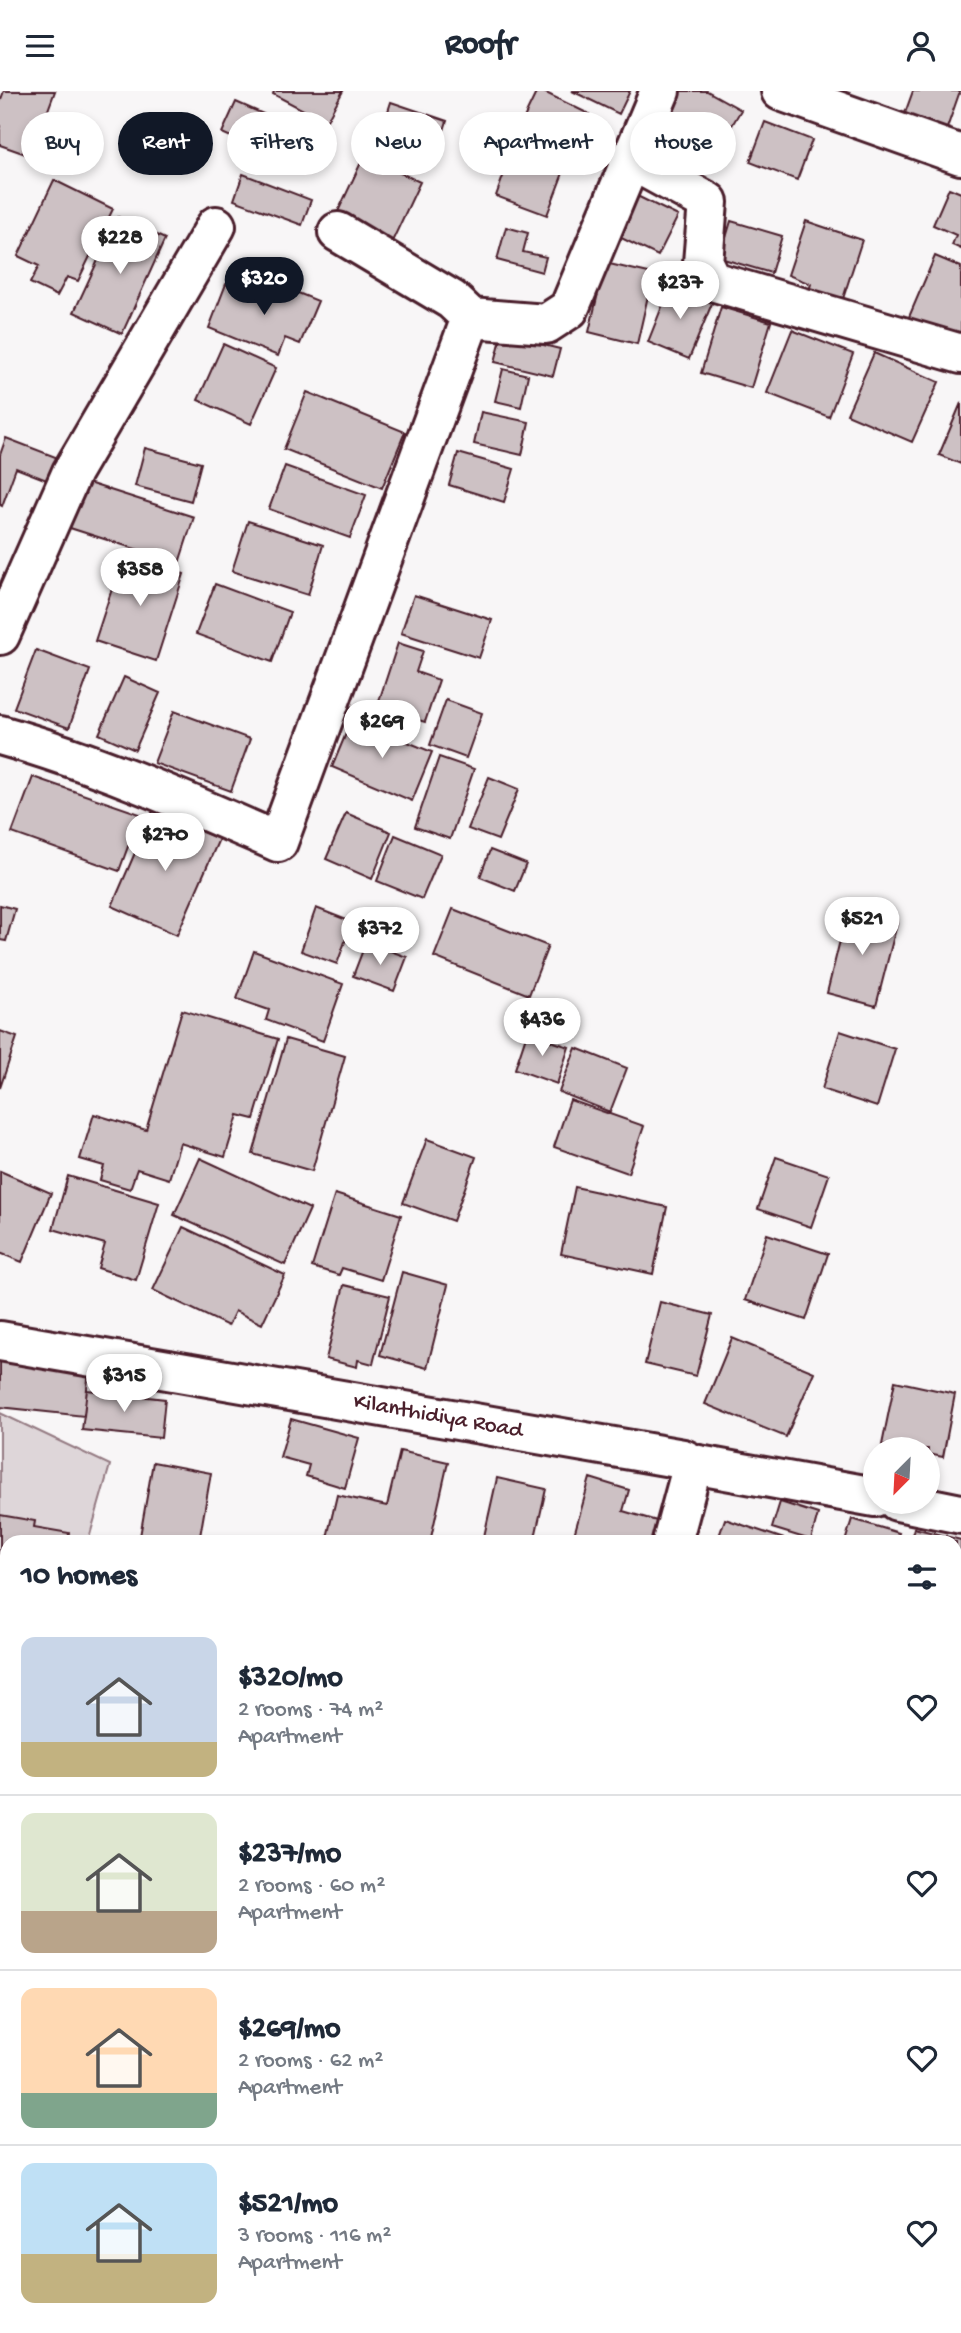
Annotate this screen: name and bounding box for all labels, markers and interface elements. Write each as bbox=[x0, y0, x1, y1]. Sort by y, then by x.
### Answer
icon: menu bbox=[21, 27, 59, 65]
text: Roofr bbox=[445, 27, 516, 65]
icon: person bbox=[902, 27, 940, 65]
chip: Buy bbox=[21, 112, 104, 175]
chip: Rent bbox=[118, 112, 213, 175]
chip: Filters bbox=[227, 112, 337, 175]
chip: New bbox=[351, 112, 445, 175]
chip: Apartment bbox=[459, 112, 616, 175]
chip: House bbox=[630, 112, 736, 175]
pin: $228 bbox=[79, 216, 161, 276]
text: $228 bbox=[97, 225, 143, 252]
pin: $320 bbox=[223, 257, 305, 317]
pin: $237 bbox=[639, 261, 721, 321]
text: $320 bbox=[241, 266, 287, 293]
text: $237 bbox=[657, 270, 703, 297]
pin: $358 bbox=[99, 549, 181, 608]
text: $358 bbox=[117, 557, 163, 584]
pin: $269 bbox=[341, 701, 423, 760]
text: $269 bbox=[360, 709, 404, 736]
pin: $270 bbox=[124, 813, 206, 873]
text: $270 bbox=[142, 822, 188, 849]
pin: $521 bbox=[821, 897, 903, 957]
text: $521 bbox=[841, 906, 884, 933]
pin: $372 bbox=[339, 907, 421, 967]
text: $372 bbox=[357, 916, 403, 943]
pin: $436 bbox=[501, 999, 583, 1058]
text: $436 bbox=[520, 1007, 564, 1034]
pin: $315 bbox=[83, 1355, 165, 1414]
text: $315 bbox=[102, 1363, 146, 1390]
street label: Kilanthidiya Road bbox=[351, 1389, 526, 1445]
north arrow bbox=[863, 1437, 940, 1514]
map controls bbox=[863, 1437, 940, 1514]
icon: filters bbox=[903, 1558, 941, 1596]
text: 10 homes bbox=[21, 1560, 137, 1595]
text: $320/mo bbox=[238, 1662, 343, 1697]
icon: home bbox=[77, 1665, 161, 1749]
icon: heart bbox=[903, 1688, 941, 1726]
text: 2 rooms · 74 m² bbox=[238, 1697, 383, 1724]
text: Apartment bbox=[238, 1724, 342, 1751]
text: $237/mo bbox=[238, 1838, 341, 1873]
icon: home bbox=[77, 1841, 161, 1925]
icon: heart bbox=[903, 1864, 941, 1902]
text: 2 rooms · 60 m² bbox=[238, 1873, 385, 1900]
text: Apartment bbox=[238, 1900, 342, 1927]
text: $269/mo bbox=[238, 2013, 341, 2048]
icon: home bbox=[77, 2016, 161, 2100]
icon: heart bbox=[903, 2039, 941, 2077]
text: 2 rooms · 62 m² bbox=[238, 2048, 383, 2075]
text: Apartment bbox=[238, 2075, 342, 2102]
text: $521/mo bbox=[238, 2188, 338, 2223]
icon: home bbox=[77, 2191, 161, 2275]
icon: heart bbox=[903, 2214, 941, 2252]
text: 3 rooms · 116 m² bbox=[238, 2223, 391, 2250]
text: Apartment bbox=[238, 2250, 342, 2277]

